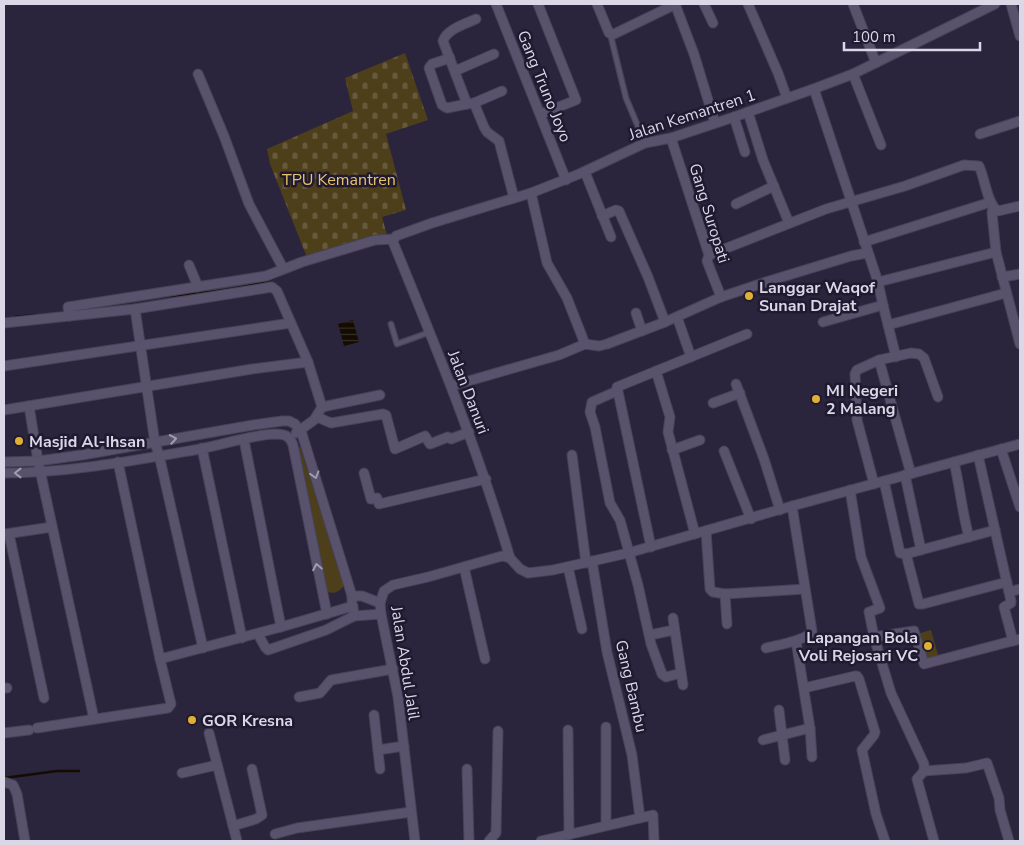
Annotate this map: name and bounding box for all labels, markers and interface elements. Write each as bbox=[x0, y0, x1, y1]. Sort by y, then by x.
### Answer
scale bar bbox=[844, 20, 980, 52]
street label: Gang Truno Joyo bbox=[512, 27, 577, 146]
text: 100 m bbox=[852, 27, 896, 47]
street label: Jalan Kemantren 1 bbox=[625, 84, 759, 146]
street label: Gang Suropati bbox=[683, 161, 735, 266]
park label: TPU Kemantren bbox=[282, 169, 396, 191]
place label: Langgar Waqof Sunan Drajat bbox=[759, 277, 876, 317]
marker: Langgar Waqof Sunan Drajat bbox=[743, 290, 755, 302]
street label: Jalan Danuri bbox=[442, 346, 494, 437]
place label: MI Negeri 2 Malang bbox=[826, 380, 898, 420]
marker: MI Negeri 2 Malang bbox=[810, 393, 822, 405]
place label: Masjid Al-Ihsan bbox=[29, 431, 145, 453]
marker: Masjid Al-Ihsan bbox=[13, 435, 25, 447]
one-way arrow bbox=[169, 435, 178, 445]
one-way arrow bbox=[14, 468, 22, 478]
one-way arrow bbox=[309, 471, 319, 479]
one-way arrow bbox=[313, 562, 323, 571]
street label: Jalan Abdul Jalil bbox=[385, 604, 425, 722]
place label: Lapangan Bola Voli Rejosari VC bbox=[798, 627, 918, 667]
street label: Gang Bambu bbox=[610, 638, 652, 734]
marker: Lapangan Bola Voli Rejosari VC bbox=[922, 640, 934, 652]
place label: GOR Kresna bbox=[202, 710, 293, 732]
marker: GOR Kresna bbox=[186, 714, 198, 726]

